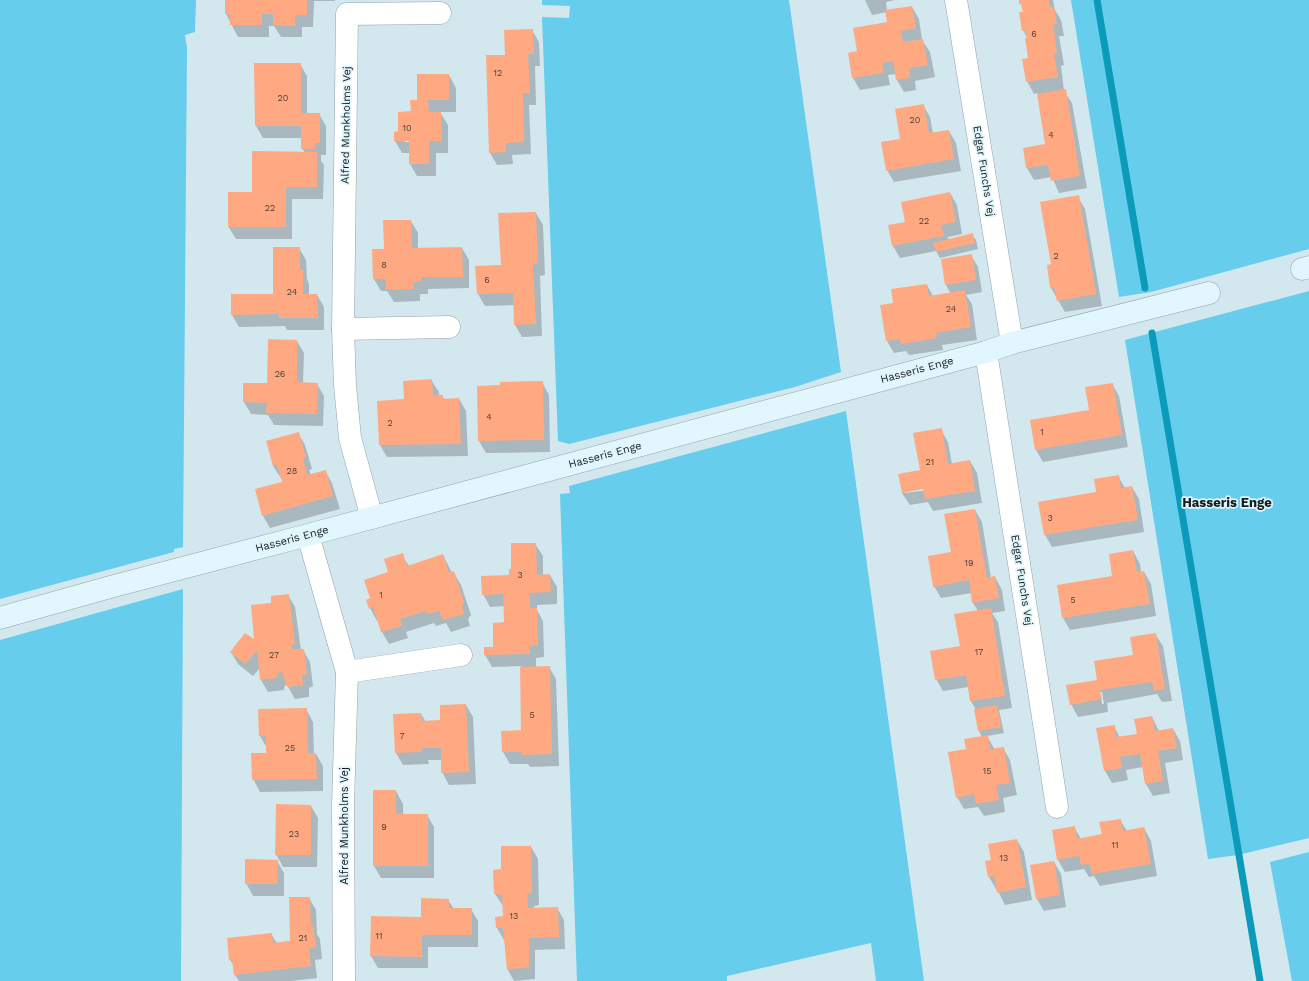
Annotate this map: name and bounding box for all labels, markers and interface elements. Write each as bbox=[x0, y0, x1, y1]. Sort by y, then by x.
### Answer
house number: 6 bbox=[1031, 29, 1037, 39]
street label: Alfred Munkholms Vej bbox=[338, 66, 354, 184]
house number: 12 bbox=[494, 68, 502, 78]
house number: 20 bbox=[278, 93, 289, 103]
house number: 20 bbox=[910, 115, 921, 125]
house number: 10 bbox=[402, 123, 412, 133]
street label: Edgar Funchs Vej bbox=[970, 125, 998, 217]
house number: 4 bbox=[1048, 130, 1054, 140]
house number: 22 bbox=[265, 203, 275, 213]
house number: 22 bbox=[919, 216, 929, 226]
house number: 2 bbox=[1053, 251, 1059, 261]
house number: 8 bbox=[381, 260, 387, 270]
house number: 6 bbox=[484, 275, 490, 285]
house number: 24 bbox=[287, 287, 298, 297]
house number: 24 bbox=[946, 304, 957, 314]
street label: Hasseris Enge bbox=[879, 354, 955, 386]
house number: 26 bbox=[275, 369, 285, 379]
house number: 4 bbox=[486, 412, 492, 422]
house number: 2 bbox=[387, 418, 393, 428]
house number: 1 bbox=[1040, 427, 1044, 437]
street label: Hasseris Enge bbox=[567, 439, 643, 471]
house number: 21 bbox=[926, 457, 934, 467]
house number: 28 bbox=[287, 466, 297, 476]
district label: Hasseris Enge bbox=[1182, 495, 1272, 510]
house number: 3 bbox=[1047, 513, 1053, 523]
street label: Hasseris Enge bbox=[254, 523, 330, 555]
street label: Edgar Funchs Vej bbox=[1008, 534, 1036, 626]
house number: 19 bbox=[964, 558, 974, 568]
house number: 3 bbox=[517, 570, 523, 580]
house number: 1 bbox=[379, 590, 383, 600]
house number: 5 bbox=[1070, 595, 1076, 605]
house number: 17 bbox=[975, 647, 983, 657]
house number: 27 bbox=[269, 650, 279, 660]
house number: 5 bbox=[529, 710, 535, 720]
house number: 7 bbox=[399, 731, 405, 741]
house number: 25 bbox=[285, 743, 295, 753]
house number: 15 bbox=[983, 766, 991, 776]
street label: Alfred Munkholms Vej bbox=[338, 767, 351, 885]
house number: 9 bbox=[381, 822, 387, 832]
house number: 23 bbox=[289, 829, 299, 839]
house number: 11 bbox=[1111, 840, 1119, 850]
house number: 13 bbox=[1000, 853, 1008, 863]
house number: 13 bbox=[510, 911, 518, 921]
house number: 11 bbox=[375, 931, 383, 941]
house number: 21 bbox=[299, 933, 307, 943]

